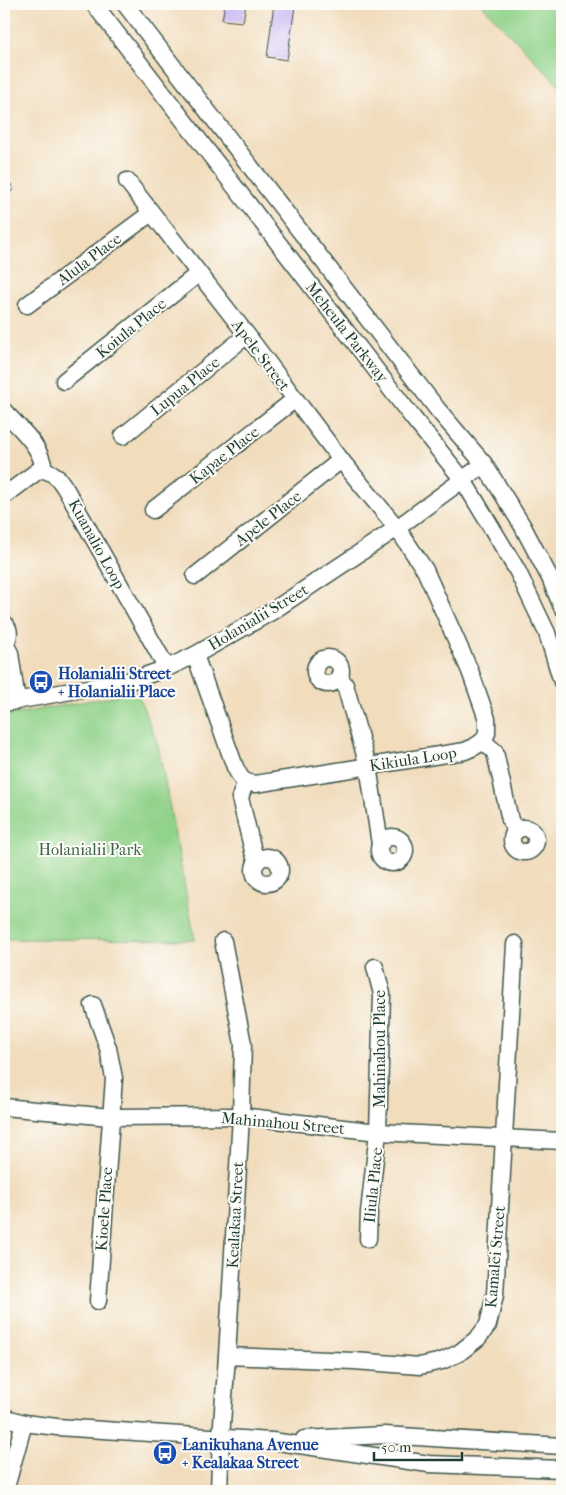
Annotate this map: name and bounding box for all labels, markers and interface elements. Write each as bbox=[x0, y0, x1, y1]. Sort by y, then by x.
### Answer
street label: Alula Place bbox=[52, 229, 125, 290]
street label: Meheula Parkway bbox=[302, 278, 393, 387]
street label: Koiula Place bbox=[92, 294, 170, 362]
street label: Apele Street bbox=[227, 315, 294, 395]
street label: Lupua Place bbox=[147, 352, 224, 420]
street label: Kapae Place bbox=[185, 422, 263, 488]
street label: Apele Place bbox=[230, 486, 305, 550]
street label: Kuanalio Loop bbox=[65, 496, 130, 592]
street label: Holanialii Street bbox=[205, 580, 312, 654]
place label: Holanialii Street + Holanialii Place bbox=[58, 664, 175, 701]
bus stop icon: Holanialii Street + Holanialii Place bbox=[28, 669, 54, 695]
street label: Kikiula Loop bbox=[368, 743, 458, 775]
park label: Holanialii Park bbox=[39, 840, 142, 859]
street label: Mahinahou Place bbox=[370, 990, 389, 1108]
street label: Mahinahou Street bbox=[220, 1108, 346, 1138]
street label: Iliula Place bbox=[360, 1146, 386, 1224]
street label: Kealakaa Street bbox=[223, 1161, 247, 1269]
street label: Kioele Place bbox=[92, 1166, 116, 1252]
street label: Kamalei Street bbox=[481, 1205, 509, 1309]
scale bar bbox=[374, 1430, 461, 1462]
place label: Lanikuhana Avenue + Kealakaa Street bbox=[182, 1435, 319, 1472]
text: 50 m bbox=[381, 1438, 412, 1456]
bus stop icon: Lanikuhana Avenue + Kealakaa Street bbox=[152, 1440, 178, 1466]

